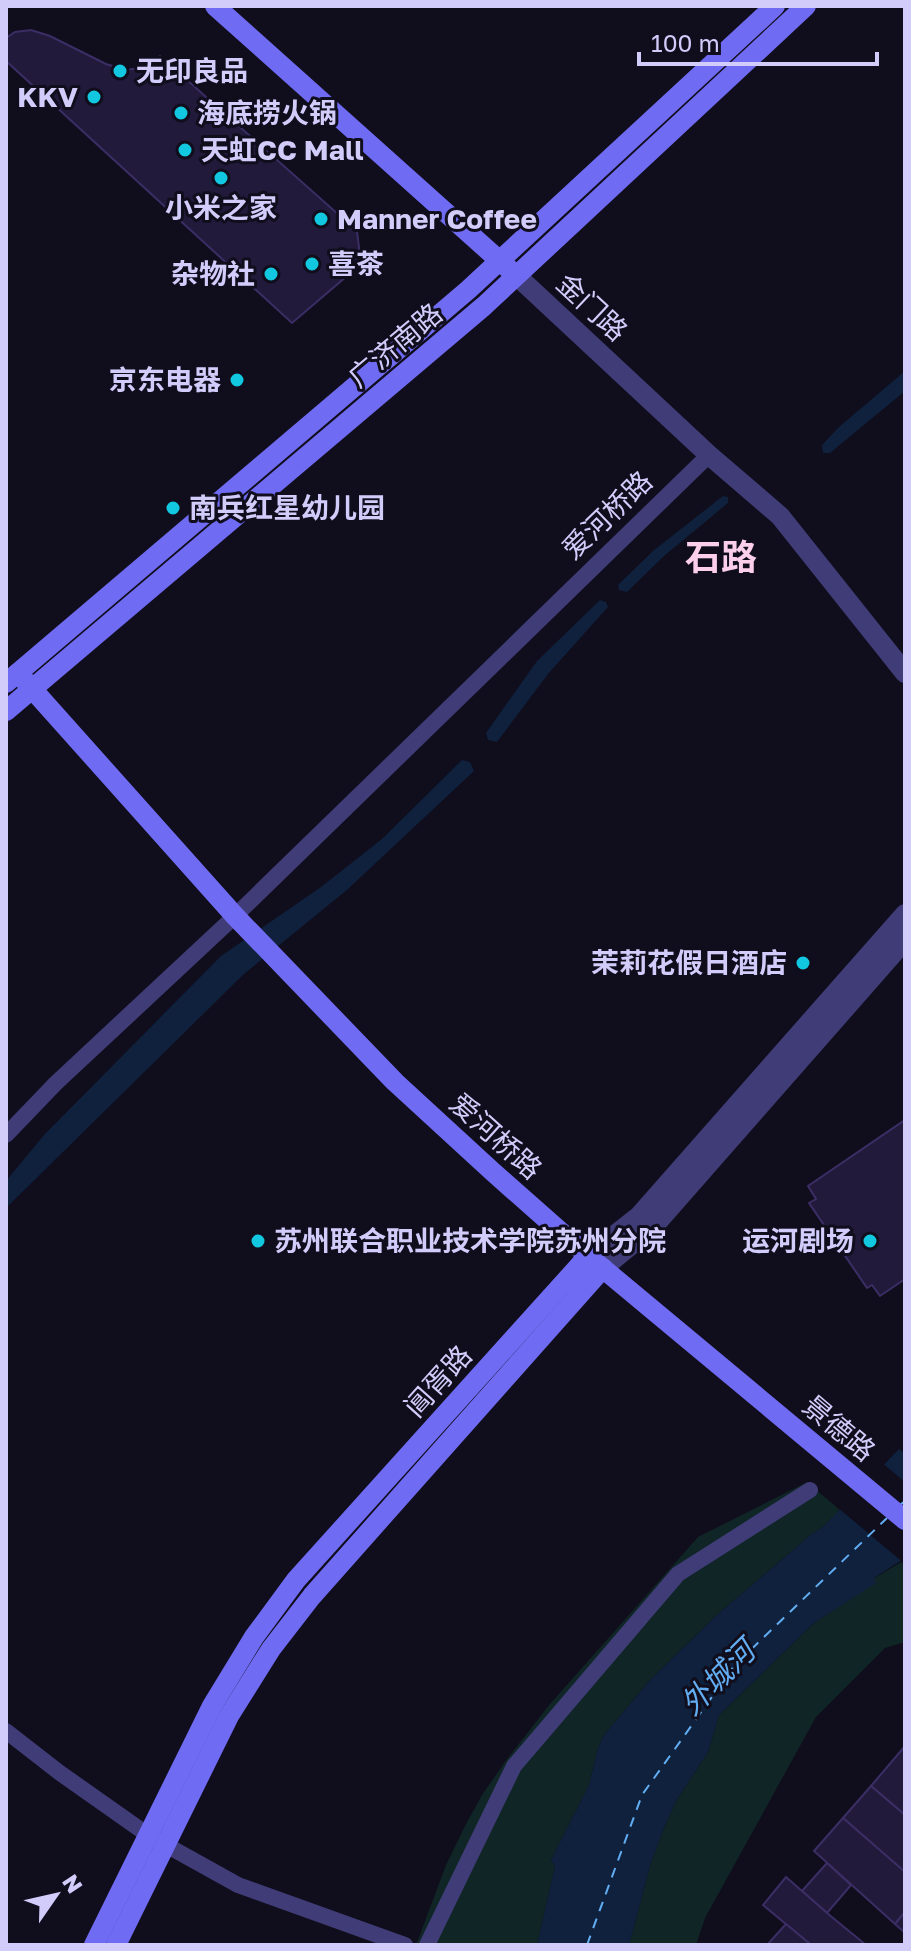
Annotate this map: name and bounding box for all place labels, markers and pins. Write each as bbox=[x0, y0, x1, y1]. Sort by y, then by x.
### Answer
place label: 无印良品 bbox=[136, 54, 248, 87]
marker: 无印良品 bbox=[111, 62, 129, 80]
place label: KKV bbox=[17, 80, 78, 113]
marker: KKV bbox=[85, 88, 103, 106]
place label: 海底捞火锅 bbox=[197, 96, 337, 129]
marker: 海底捞火锅 bbox=[172, 104, 190, 122]
place label: 天虹CC Mall bbox=[201, 133, 364, 166]
marker: 天虹CC Mall bbox=[176, 141, 194, 159]
marker: 小米之家 bbox=[212, 169, 230, 187]
place label: 小米之家 bbox=[165, 191, 277, 224]
place label: Manner Coffee bbox=[337, 202, 537, 235]
marker: Manner Coffee bbox=[312, 210, 330, 228]
place label: 喜茶 bbox=[328, 247, 384, 280]
marker: 喜茶 bbox=[303, 255, 321, 273]
place label: 杂物社 bbox=[171, 257, 255, 290]
marker: 杂物社 bbox=[262, 265, 280, 283]
place label: 京东电器 bbox=[109, 363, 221, 396]
marker: 京东电器 bbox=[228, 371, 246, 389]
place label: 南兵红星幼儿园 bbox=[189, 491, 385, 524]
marker: 南兵红星幼儿园 bbox=[164, 499, 182, 517]
place label: 茉莉花假日酒店 bbox=[591, 946, 787, 979]
marker: 茉莉花假日酒店 bbox=[794, 954, 812, 972]
place label: 苏州联合职业技术学院苏州分院 bbox=[274, 1224, 666, 1257]
place label: 运河剧场 bbox=[742, 1224, 854, 1257]
marker: 苏州联合职业技术学院苏州分院 bbox=[249, 1232, 267, 1250]
marker: 运河剧场 bbox=[861, 1232, 879, 1250]

